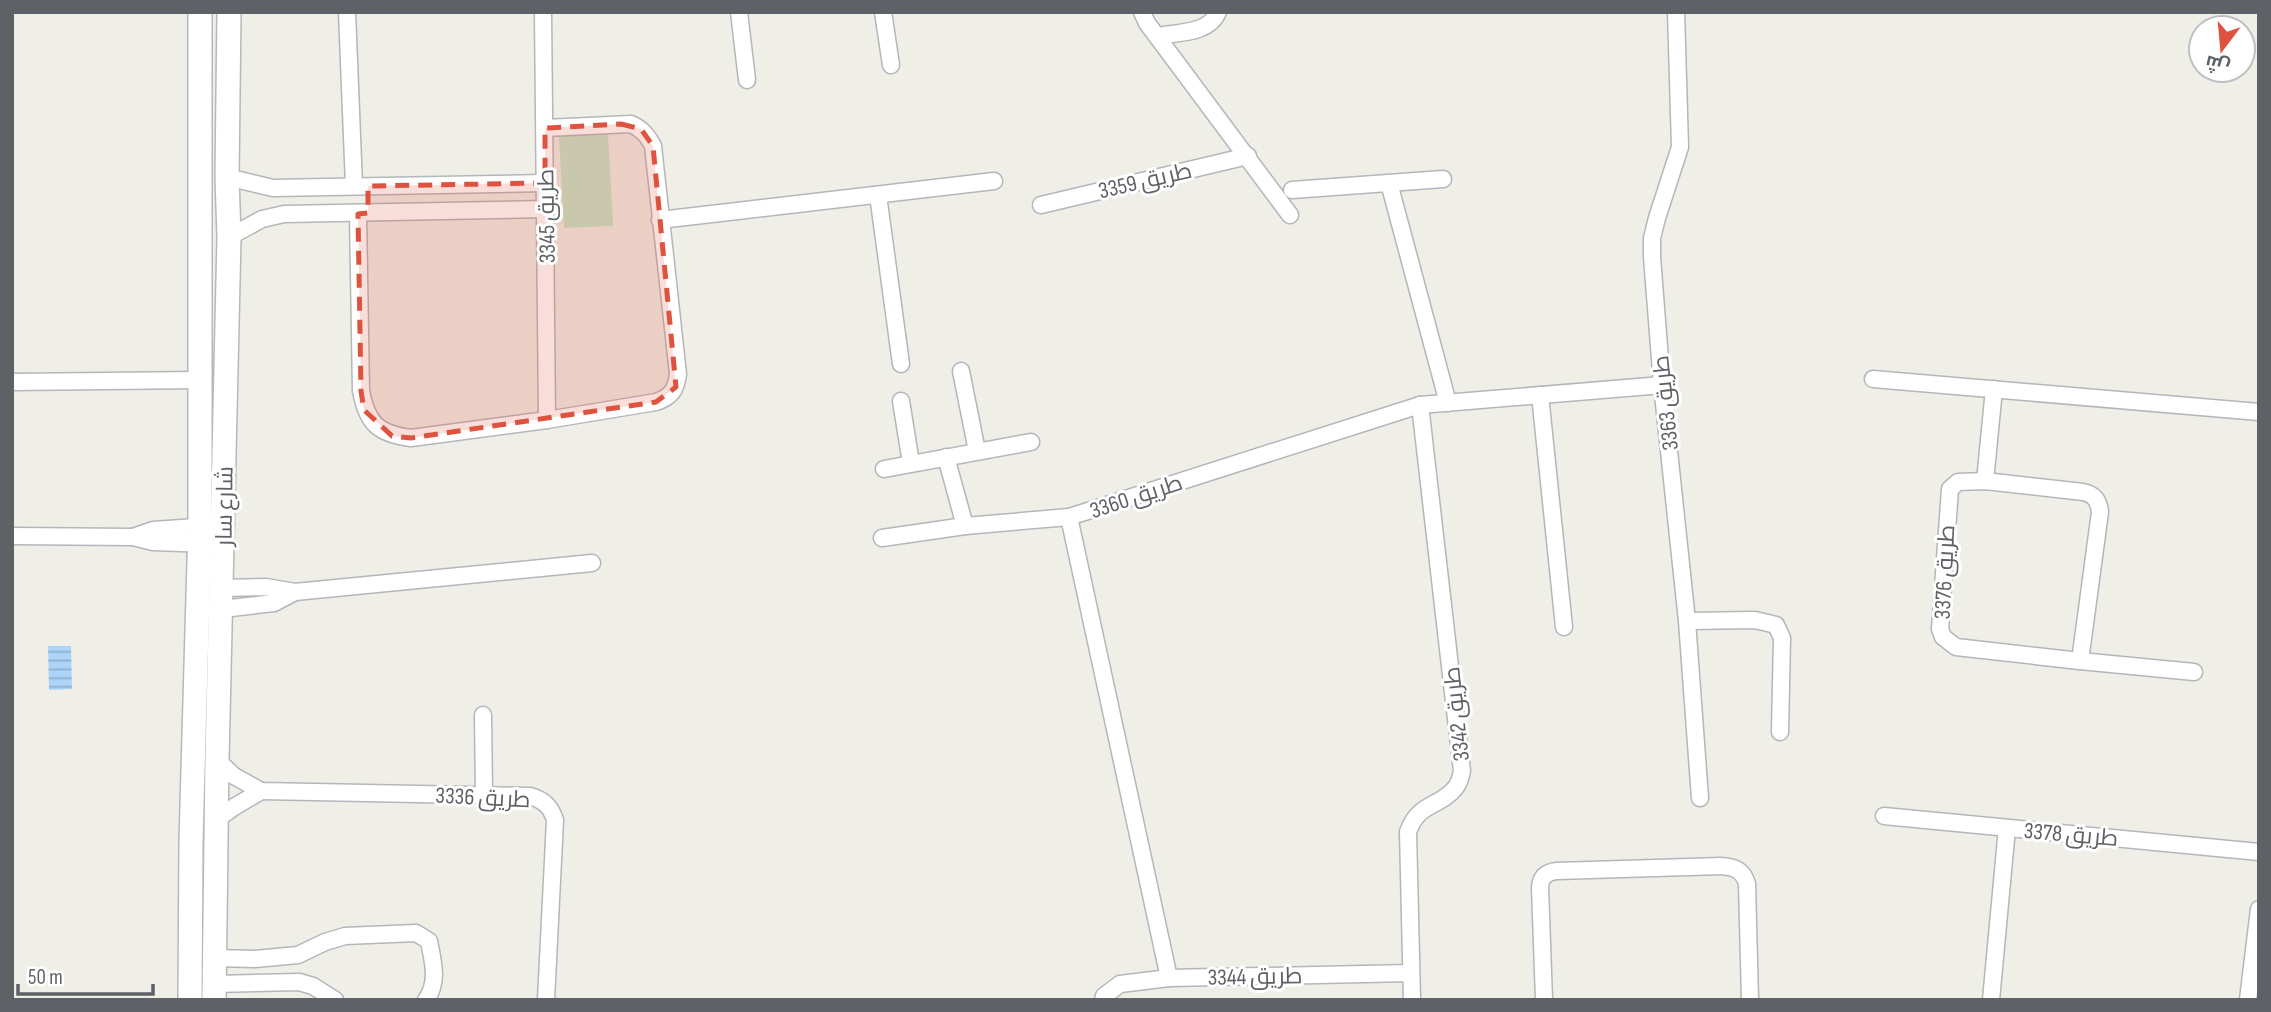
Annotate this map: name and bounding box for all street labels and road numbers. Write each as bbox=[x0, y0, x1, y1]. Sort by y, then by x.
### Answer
street label: طريق 3359 bbox=[1096, 157, 1195, 205]
street label: طريق 3345 bbox=[532, 169, 562, 263]
street label: طريق 3363 bbox=[1647, 354, 1685, 452]
street label: شارع سار bbox=[210, 466, 241, 548]
street label: طريق 3360 bbox=[1086, 469, 1186, 525]
street label: طريق 3376 bbox=[1929, 524, 1961, 620]
street label: طريق 3342 bbox=[1438, 665, 1476, 762]
street label: طريق 3336 bbox=[435, 782, 531, 814]
street label: طريق 3378 bbox=[2023, 817, 2119, 853]
street label: طريق 3344 bbox=[1207, 962, 1303, 992]

